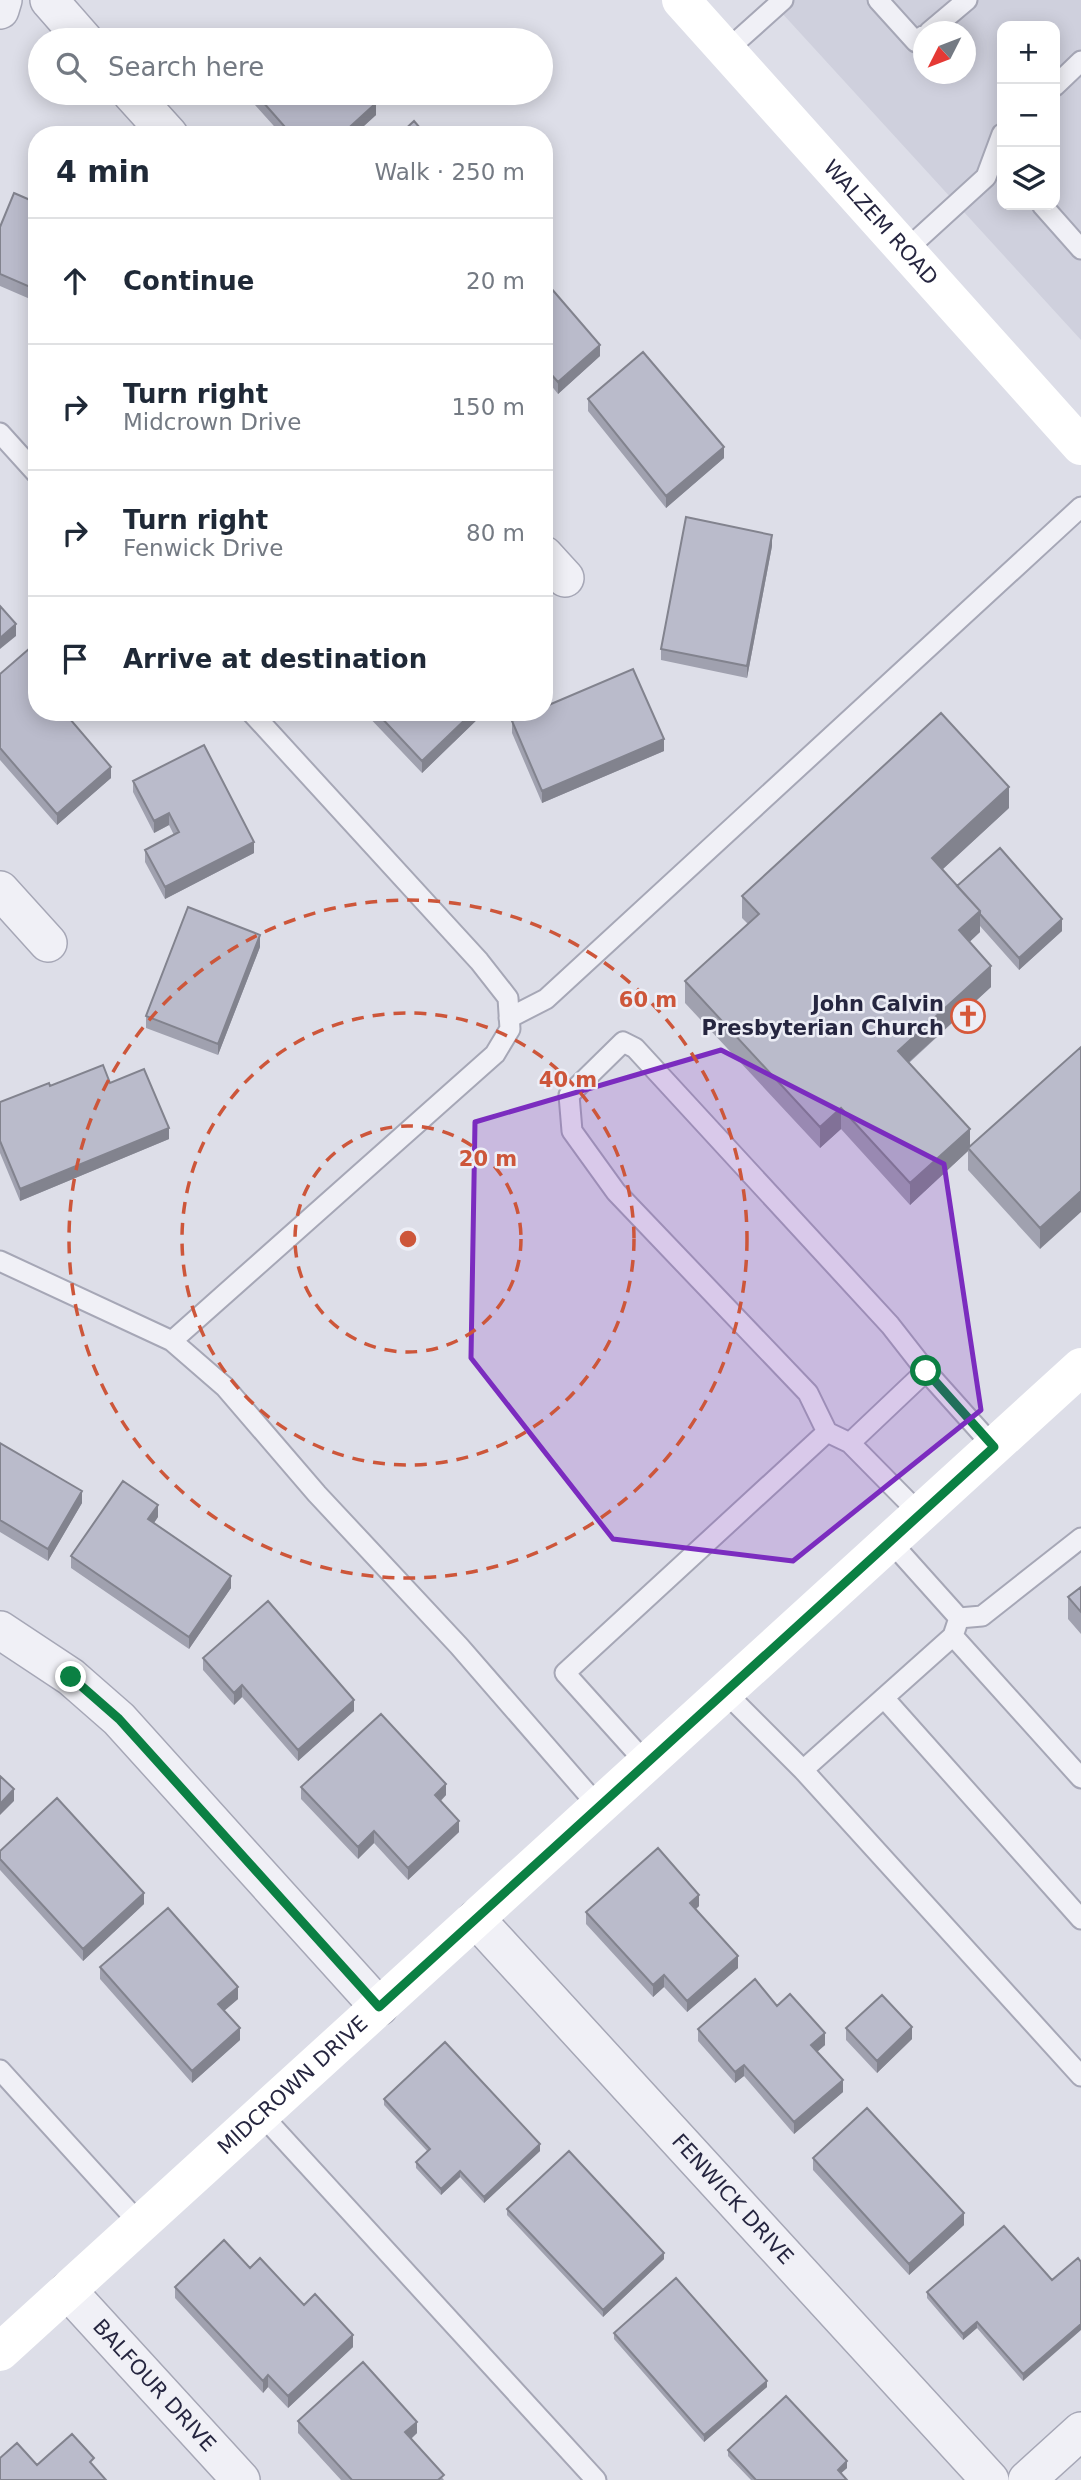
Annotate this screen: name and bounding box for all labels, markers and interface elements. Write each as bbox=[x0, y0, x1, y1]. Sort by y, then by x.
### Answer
north arrow bbox=[913, 21, 976, 84]
map controls bbox=[997, 21, 1060, 210]
button: + bbox=[997, 21, 1060, 84]
search box bbox=[28, 28, 553, 105]
icon: search bbox=[52, 48, 90, 86]
text: Search here bbox=[108, 52, 264, 82]
button: − bbox=[997, 84, 1060, 147]
button: layers bbox=[997, 147, 1060, 210]
text: 4 min bbox=[56, 154, 150, 189]
street label: WALZEM ROAD bbox=[818, 155, 943, 290]
text: Walk · 250 m bbox=[374, 159, 525, 185]
icon: ahead bbox=[56, 262, 94, 300]
text: Continue bbox=[123, 266, 254, 296]
text: 20 m bbox=[466, 268, 525, 294]
text: Turn right bbox=[123, 379, 268, 409]
icon: right bbox=[56, 388, 94, 426]
text: 150 m bbox=[451, 394, 525, 420]
text: Midcrown Drive bbox=[123, 409, 302, 435]
text: Turn right bbox=[123, 505, 268, 535]
icon: right bbox=[56, 514, 94, 552]
text: 80 m bbox=[466, 520, 525, 546]
text: Fenwick Drive bbox=[123, 535, 284, 561]
icon: arrive bbox=[56, 640, 94, 678]
text: Arrive at destination bbox=[123, 644, 427, 674]
text: 60 m bbox=[619, 988, 677, 1012]
place label: John Calvin Presbyterian Church bbox=[701, 992, 944, 1040]
church icon: John Calvin Presbyterian Church bbox=[949, 997, 987, 1035]
text: 40 m bbox=[539, 1068, 597, 1092]
text: 20 m bbox=[459, 1147, 517, 1171]
centre of rings bbox=[396, 1227, 420, 1251]
route start bbox=[910, 1355, 941, 1386]
route end bbox=[55, 1661, 86, 1692]
street label: MIDCROWN DRIVE bbox=[213, 2011, 373, 2160]
street label: FENWICK DRIVE bbox=[667, 2129, 798, 2269]
street label: BALFOUR DRIVE bbox=[88, 2314, 221, 2456]

